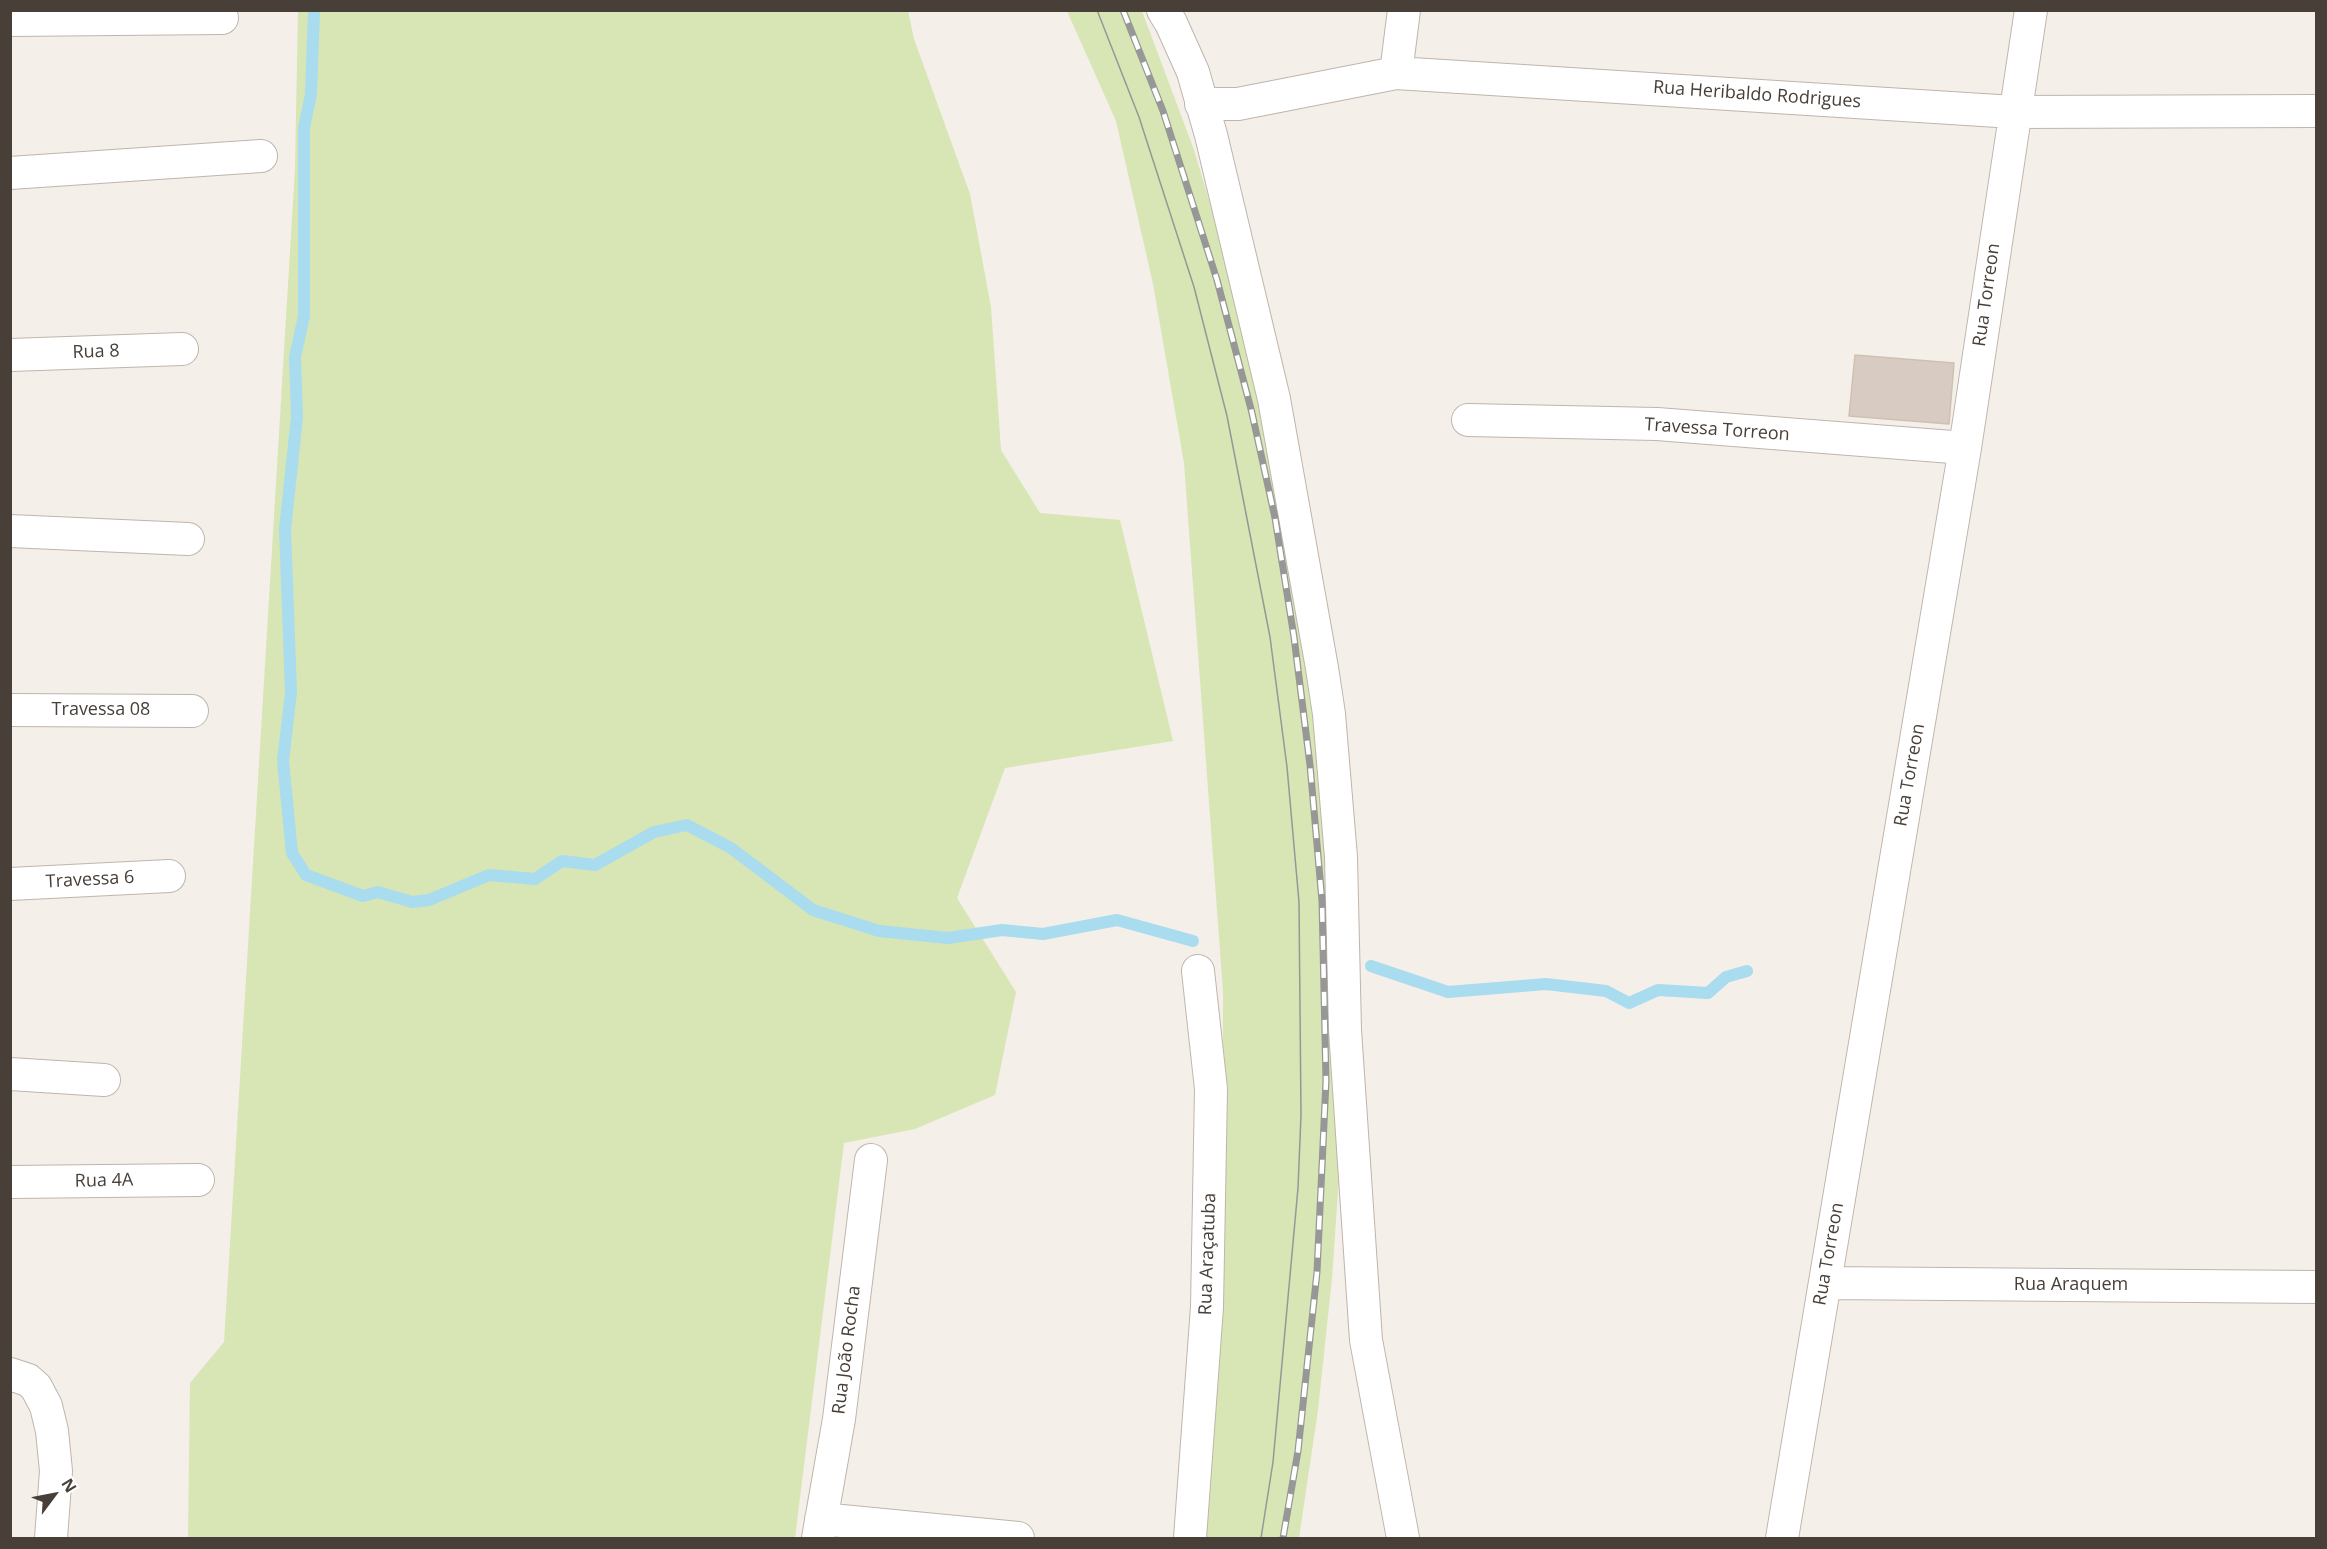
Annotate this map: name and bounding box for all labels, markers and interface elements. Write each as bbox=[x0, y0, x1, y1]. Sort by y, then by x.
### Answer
street label: Rua Heribaldo Rodrigues bbox=[1652, 77, 1862, 113]
street label: Rua Torreon bbox=[1969, 242, 2005, 348]
street label: Rua 8 bbox=[72, 340, 120, 364]
street label: Travessa Torreon bbox=[1644, 414, 1790, 446]
street label: Travessa 08 bbox=[52, 699, 150, 721]
street label: Rua Torreon bbox=[1890, 722, 1930, 828]
street label: Travessa 6 bbox=[45, 867, 135, 893]
street label: Rua 4A bbox=[75, 1170, 133, 1192]
street label: Rua Araçatuba bbox=[1195, 1192, 1221, 1316]
street label: Rua Torreon bbox=[1809, 1201, 1849, 1307]
street label: Rua Araquem bbox=[2014, 1274, 2128, 1296]
street label: Rua João Rocha bbox=[828, 1284, 866, 1416]
north arrow bbox=[24, 1465, 84, 1525]
text: N bbox=[56, 1474, 82, 1497]

